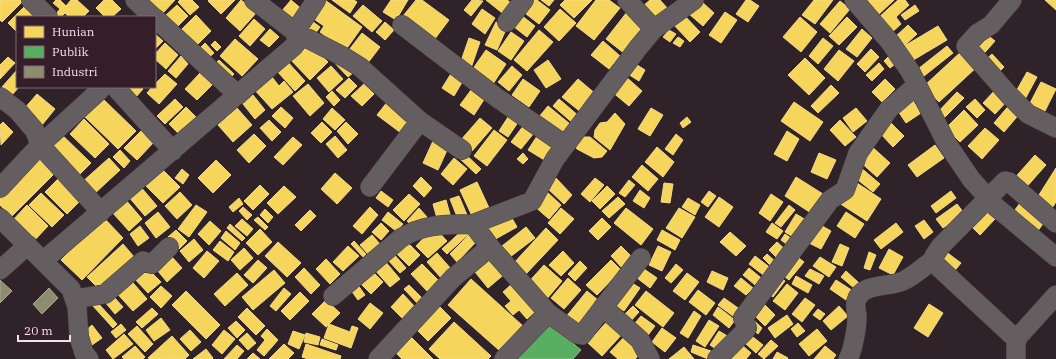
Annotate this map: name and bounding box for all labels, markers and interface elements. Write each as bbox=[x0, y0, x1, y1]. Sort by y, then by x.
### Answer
legend bbox=[16, 16, 156, 88]
text: Hunian bbox=[52, 24, 95, 39]
text: Publik bbox=[52, 44, 89, 59]
text: Industri bbox=[52, 64, 98, 79]
scale bar bbox=[18, 317, 70, 343]
text: 20 m bbox=[24, 323, 53, 338]

